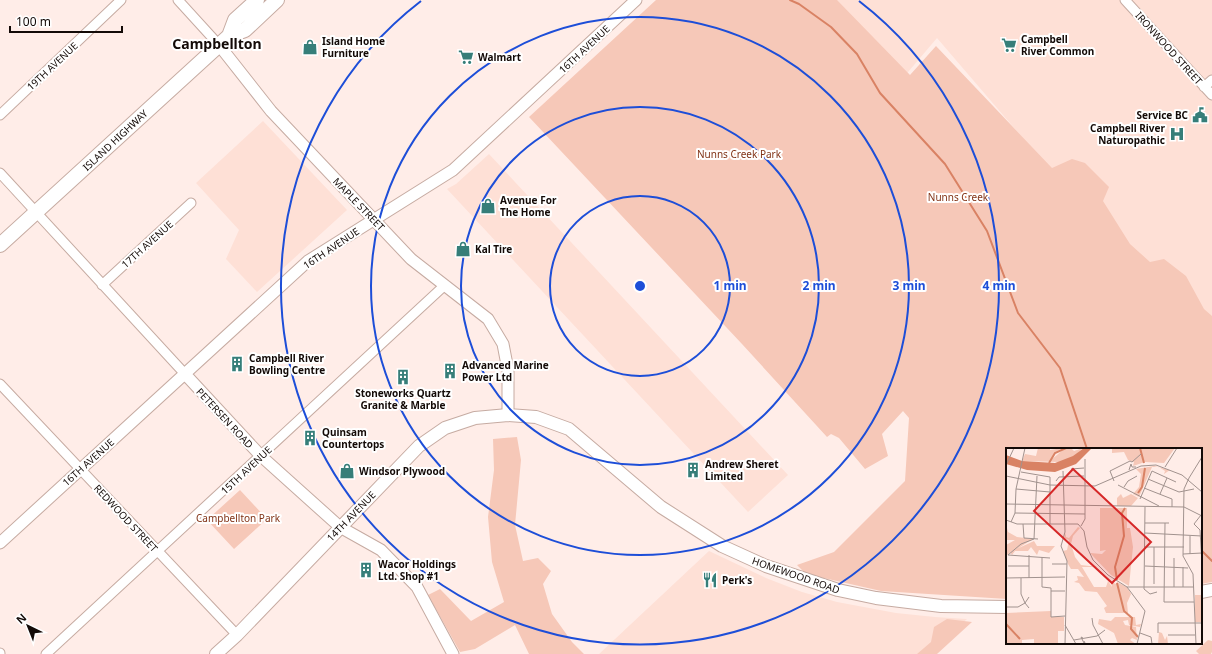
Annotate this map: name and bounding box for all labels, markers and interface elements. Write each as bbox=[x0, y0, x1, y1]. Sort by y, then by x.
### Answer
scale bar bbox=[10, 8, 122, 34]
street label: IRONWOOD STREET bbox=[1132, 8, 1206, 88]
text: 100 m bbox=[16, 13, 51, 30]
street label: 16TH AVENUE bbox=[555, 22, 613, 76]
place label: Campbell River Common bbox=[1021, 32, 1094, 58]
district label: Campbellton bbox=[172, 34, 262, 53]
place label: Island Home Furniture bbox=[322, 34, 385, 60]
supermarket icon: Campbell River Common bbox=[1000, 36, 1018, 54]
shop icon: Island Home Furniture bbox=[301, 38, 319, 56]
street label: 19TH AVENUE bbox=[23, 39, 81, 93]
supermarket icon: Walmart bbox=[457, 48, 475, 66]
place label: Walmart bbox=[478, 50, 522, 64]
street label: ISLAND HIGHWAY bbox=[80, 106, 151, 174]
public building icon: Service BC bbox=[1191, 106, 1209, 124]
place label: Service BC bbox=[1137, 108, 1189, 122]
place label: Campbell River Naturopathic bbox=[1090, 121, 1166, 147]
hospital icon: Campbell River Naturopathic bbox=[1168, 125, 1186, 143]
park label: Nunns Creek Park bbox=[697, 147, 782, 161]
street label: MAPLE STREET bbox=[330, 174, 388, 234]
park label: Nunns Creek bbox=[928, 190, 989, 204]
place label: Avenue For The Home bbox=[500, 193, 557, 219]
shop icon: Avenue For The Home bbox=[479, 197, 497, 215]
street label: 17TH AVENUE bbox=[118, 217, 176, 271]
street label: 16TH AVENUE bbox=[300, 224, 362, 272]
shop icon: Kal Tire bbox=[454, 240, 472, 258]
place label: Kal Tire bbox=[475, 242, 512, 256]
text: 1 min bbox=[713, 277, 747, 294]
text: 2 min bbox=[802, 277, 836, 294]
text: 3 min bbox=[892, 277, 926, 294]
text: 4 min bbox=[982, 277, 1016, 294]
centre of rings bbox=[633, 279, 647, 293]
place label: Campbell River Bowling Centre bbox=[249, 351, 325, 377]
building icon: Campbell River Bowling Centre bbox=[228, 355, 246, 373]
place label: Advanced Marine Power Ltd bbox=[462, 358, 549, 384]
building icon: Advanced Marine Power Ltd bbox=[441, 362, 459, 380]
building icon: Stoneworks Quartz Granite & Marble bbox=[394, 368, 412, 386]
street label: PETERSEN ROAD bbox=[193, 385, 257, 451]
place label: Stoneworks Quartz Granite & Marble bbox=[355, 386, 451, 412]
place label: Quinsam Countertops bbox=[322, 425, 384, 451]
building icon: Quinsam Countertops bbox=[301, 429, 319, 447]
street label: 16TH AVENUE bbox=[59, 435, 117, 489]
street label: 15TH AVENUE bbox=[217, 443, 275, 497]
inset map bbox=[1006, 448, 1202, 644]
place label: Andrew Sheret Limited bbox=[705, 457, 779, 483]
building icon: Andrew Sheret Limited bbox=[684, 461, 702, 479]
shop icon: Windsor Plywood bbox=[338, 462, 356, 480]
place label: Windsor Plywood bbox=[359, 464, 445, 478]
street label: REDWOOD STREET bbox=[91, 481, 161, 555]
street label: 14TH AVENUE bbox=[323, 488, 379, 544]
park label: Campbellton Park bbox=[196, 511, 281, 525]
street label: HOMEWOOD ROAD bbox=[750, 553, 842, 597]
place label: Wacor Holdings Ltd. Shop #1 bbox=[378, 557, 456, 583]
building icon: Wacor Holdings Ltd. Shop #1 bbox=[357, 561, 375, 579]
restaurant icon: Perk's bbox=[701, 571, 719, 589]
place label: Perk's bbox=[722, 573, 752, 587]
north arrow bbox=[8, 606, 48, 646]
text: N bbox=[12, 610, 29, 627]

